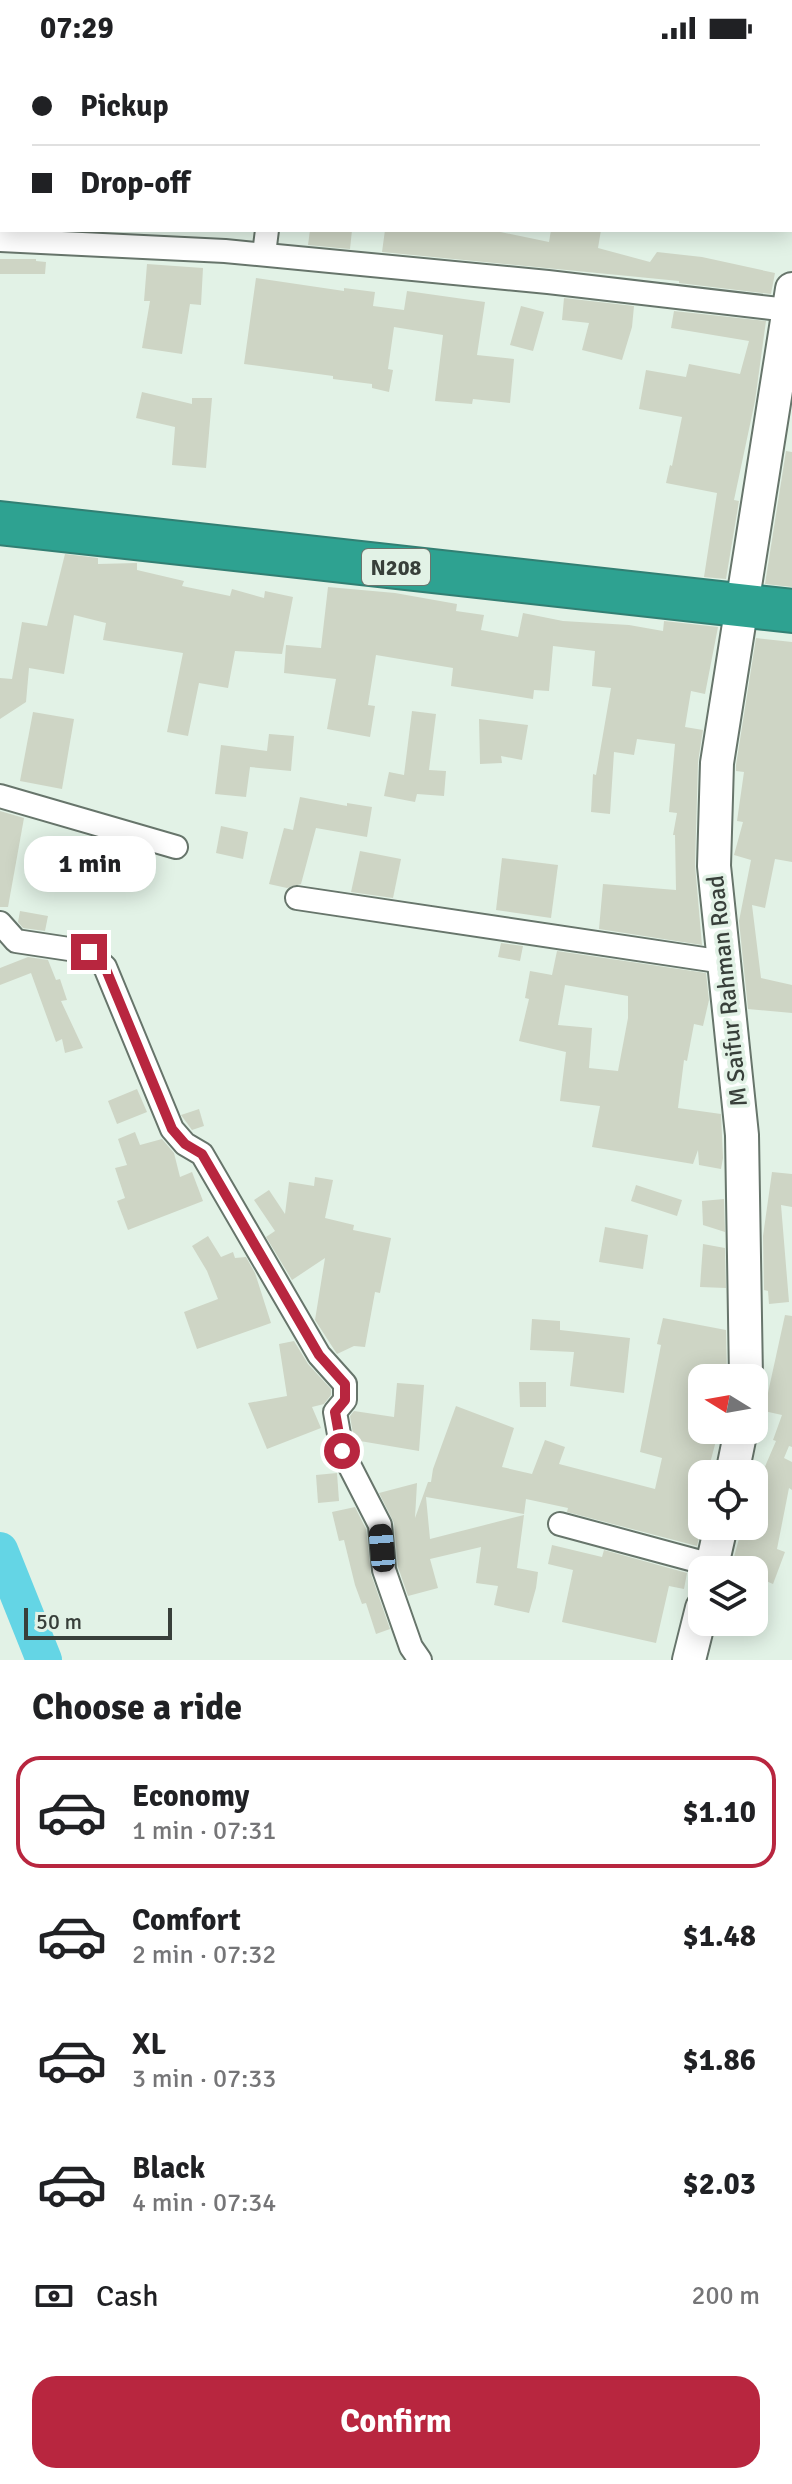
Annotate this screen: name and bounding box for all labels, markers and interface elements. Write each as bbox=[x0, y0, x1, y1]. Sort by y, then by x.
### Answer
text: 07:29 bbox=[40, 10, 114, 47]
text: Pickup bbox=[80, 88, 169, 125]
text: Drop-off bbox=[80, 165, 190, 202]
road number: N208 bbox=[362, 549, 430, 585]
callout: 1 min bbox=[23, 836, 155, 892]
text: 1 min bbox=[59, 848, 121, 880]
street label: M Saifur Rahman Road bbox=[700, 874, 754, 1108]
route end bbox=[71, 934, 107, 970]
north arrow bbox=[688, 1364, 768, 1444]
map controls bbox=[688, 1364, 768, 1636]
route start bbox=[324, 1433, 360, 1469]
button: locate bbox=[688, 1460, 768, 1540]
car bbox=[368, 1523, 396, 1573]
button: layers bbox=[688, 1556, 768, 1636]
scale bar bbox=[24, 1604, 172, 1640]
text: 50 m bbox=[36, 1608, 82, 1635]
text: Choose a ride bbox=[32, 1685, 242, 1730]
icon: car bbox=[36, 1776, 108, 1848]
text: Economy bbox=[132, 1778, 249, 1815]
text: $1.10 bbox=[683, 1794, 756, 1831]
text: 1 min · 07:31 bbox=[132, 1815, 276, 1847]
icon: car bbox=[36, 1900, 108, 1972]
text: Comfort bbox=[132, 1902, 241, 1939]
text: $1.48 bbox=[683, 1918, 756, 1955]
text: 2 min · 07:32 bbox=[132, 1939, 276, 1971]
icon: car bbox=[36, 2024, 108, 2096]
text: XL bbox=[132, 2026, 166, 2063]
text: $1.86 bbox=[683, 2042, 756, 2079]
text: 3 min · 07:33 bbox=[132, 2063, 276, 2095]
icon: car bbox=[36, 2148, 108, 2220]
text: Black bbox=[132, 2150, 205, 2187]
text: $2.03 bbox=[683, 2166, 756, 2203]
text: 4 min · 07:34 bbox=[132, 2187, 276, 2219]
icon: cash bbox=[32, 2274, 76, 2318]
text: Cash bbox=[96, 2278, 159, 2315]
text: 200 m bbox=[691, 2280, 760, 2312]
button: Confirm bbox=[32, 2376, 760, 2468]

